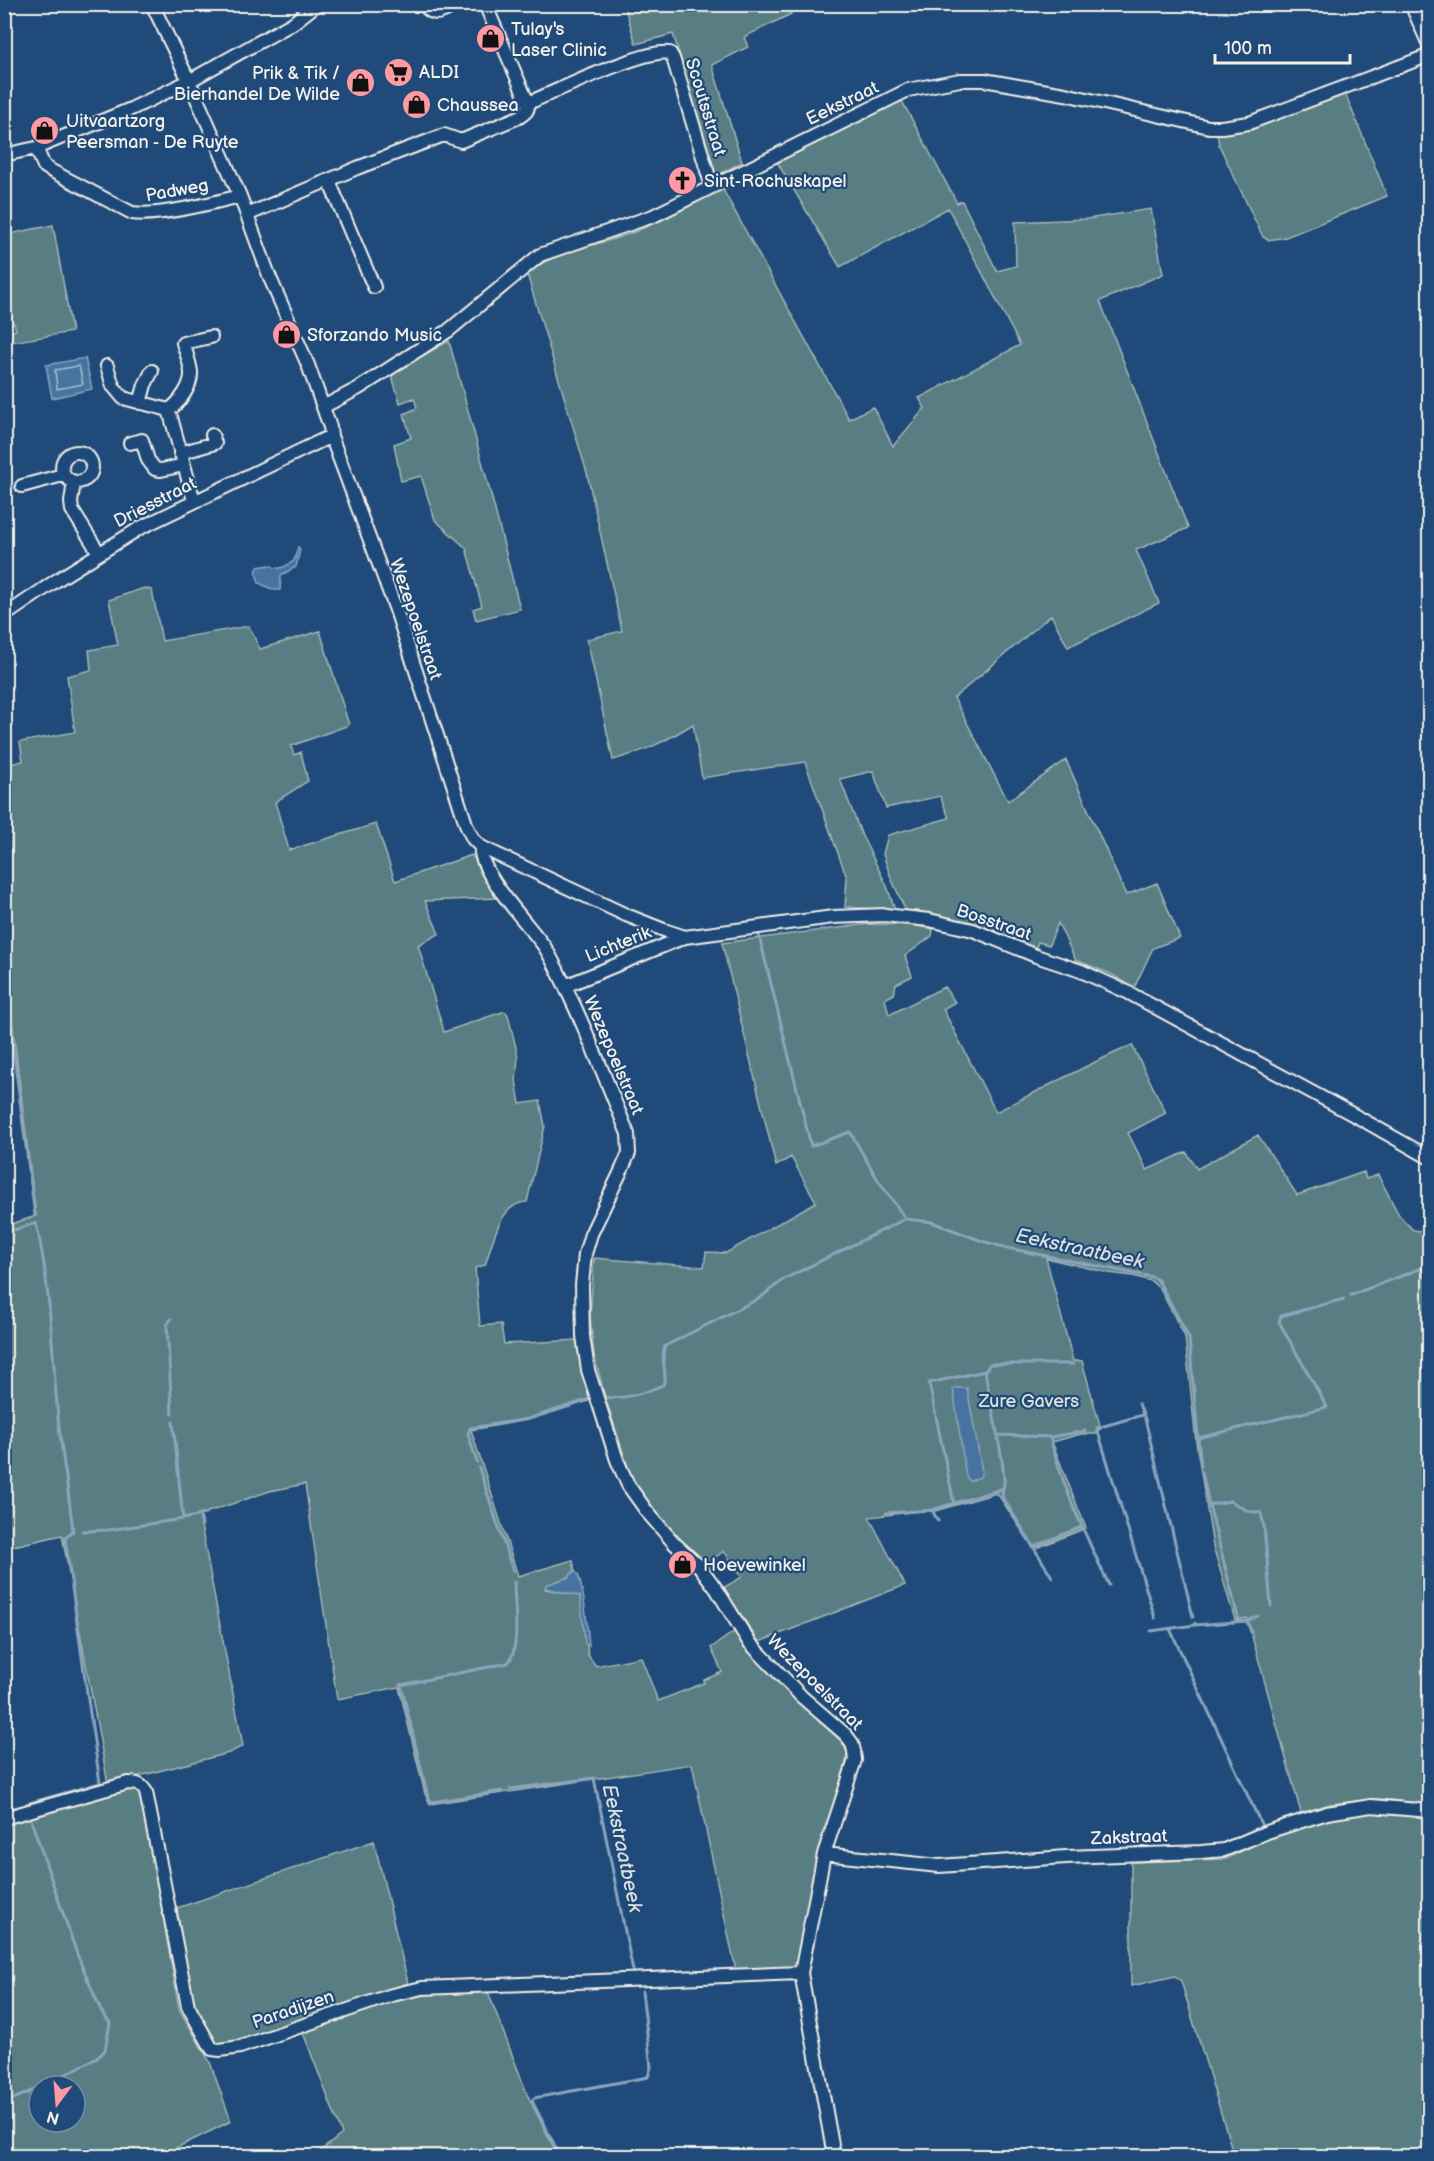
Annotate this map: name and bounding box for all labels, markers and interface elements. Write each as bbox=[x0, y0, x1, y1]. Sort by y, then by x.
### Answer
place label: Tulay's Laser Clinic bbox=[511, 19, 607, 61]
shop icon: Tulay's Laser Clinic bbox=[474, 23, 506, 55]
scale bar bbox=[1215, 27, 1350, 65]
text: 100 m bbox=[1224, 38, 1272, 59]
supermarket icon: ALDI bbox=[382, 56, 414, 88]
street label: Scoutsstraat bbox=[681, 56, 731, 159]
place label: ALDI bbox=[419, 62, 459, 83]
place label: Prik & Tik / Bierhandel De Wilde bbox=[174, 63, 340, 105]
shop icon: Prik & Tik / Bierhandel De Wilde bbox=[345, 67, 377, 99]
street label: Eekstraat bbox=[803, 77, 882, 130]
shop icon: Chaussea bbox=[400, 89, 432, 121]
place label: Chaussea bbox=[437, 95, 519, 116]
place label: Uitvaartzorg Peersman - De Ruyte bbox=[66, 111, 239, 153]
shop icon: Uitvaartzorg Peersman - De Ruyte bbox=[29, 115, 61, 147]
church icon: Sint-Rochuskapel bbox=[667, 165, 699, 197]
place label: Sint-Rochuskapel bbox=[704, 171, 847, 192]
street label: Padweg bbox=[144, 175, 210, 206]
shop icon: Sforzando Music bbox=[270, 319, 302, 351]
place label: Sforzando Music bbox=[307, 325, 442, 346]
street label: Driesstraat bbox=[110, 472, 200, 532]
street label: Wezepoelstraat bbox=[385, 556, 446, 683]
street label: Bosstraat bbox=[954, 900, 1035, 945]
street label: Lichterik bbox=[582, 922, 654, 967]
street label: Wezepoelstraat bbox=[579, 993, 648, 1118]
water label: Eekstraatbeek bbox=[1013, 1224, 1147, 1275]
park label: Zure Gavers bbox=[978, 1391, 1079, 1412]
shop icon: Hoevewinkel bbox=[666, 1549, 698, 1581]
place label: Hoevewinkel bbox=[703, 1555, 806, 1576]
street label: Wezepoelstraat bbox=[762, 1630, 867, 1735]
water label: Eekstraatbeek bbox=[597, 1782, 648, 1916]
street label: Zakstraat bbox=[1089, 1826, 1168, 1849]
street label: Paradijzen bbox=[250, 1986, 337, 2033]
north arrow bbox=[27, 2074, 87, 2134]
text: N bbox=[45, 2106, 62, 2128]

